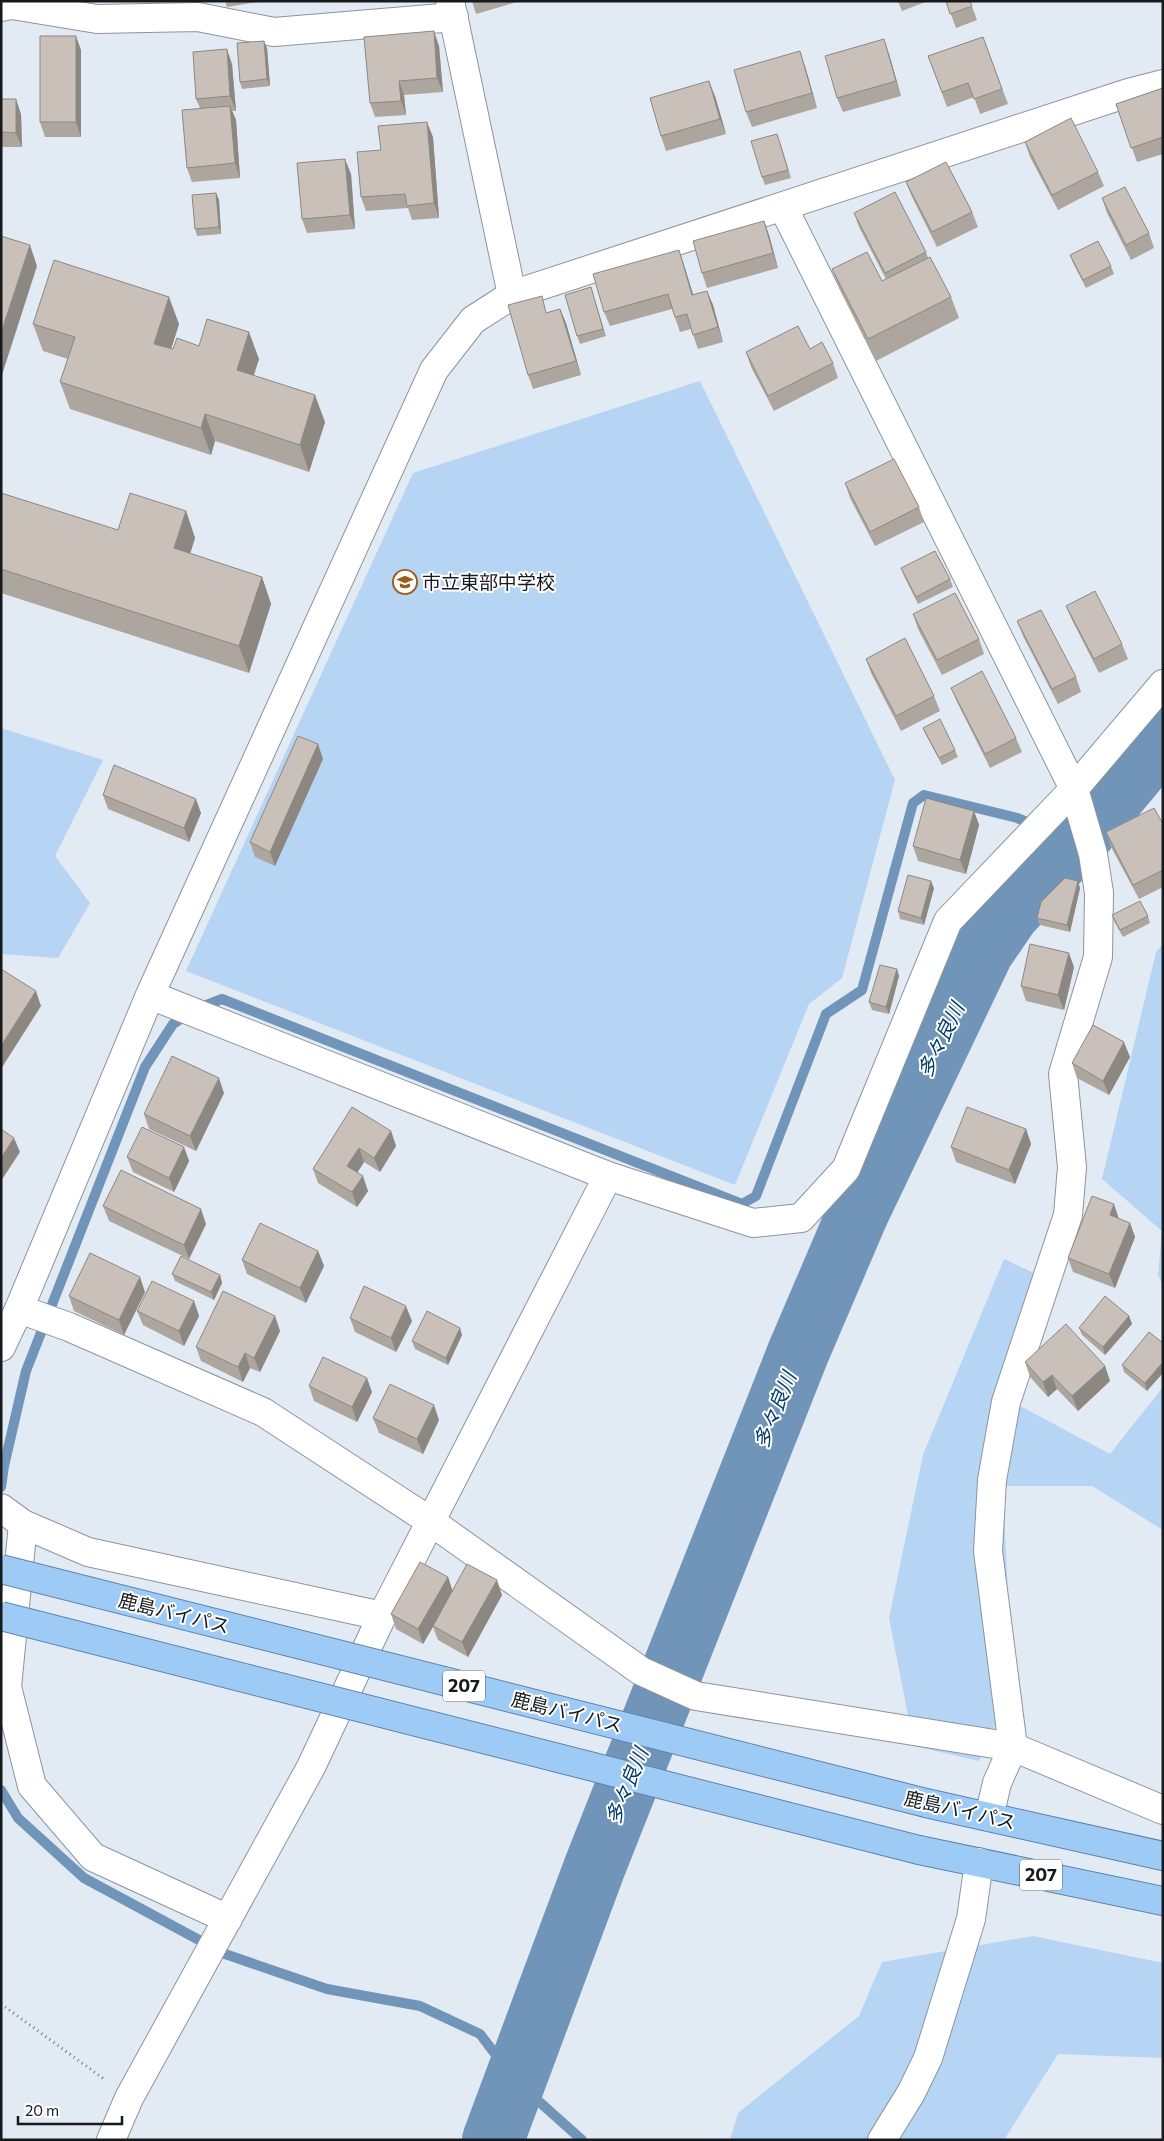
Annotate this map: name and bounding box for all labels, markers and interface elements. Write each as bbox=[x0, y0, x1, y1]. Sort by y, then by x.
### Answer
school or university icon: 市立東部中学校 bbox=[392, 569, 418, 595]
place label: 市立東部中学校 bbox=[422, 570, 555, 593]
water label: 多々良川 bbox=[912, 997, 969, 1081]
water label: 多々良川 bbox=[748, 1366, 801, 1451]
street label: 鹿島バイパス bbox=[116, 1588, 232, 1637]
road number: 207 bbox=[443, 1670, 485, 1702]
street label: 鹿島バイパス bbox=[509, 1687, 625, 1736]
water label: 多々良川 bbox=[600, 1742, 653, 1827]
street label: 鹿島バイパス bbox=[902, 1786, 1018, 1833]
road number: 207 bbox=[1020, 1860, 1062, 1890]
scale bar bbox=[18, 2094, 121, 2126]
text: 20 m bbox=[25, 2101, 59, 2119]

